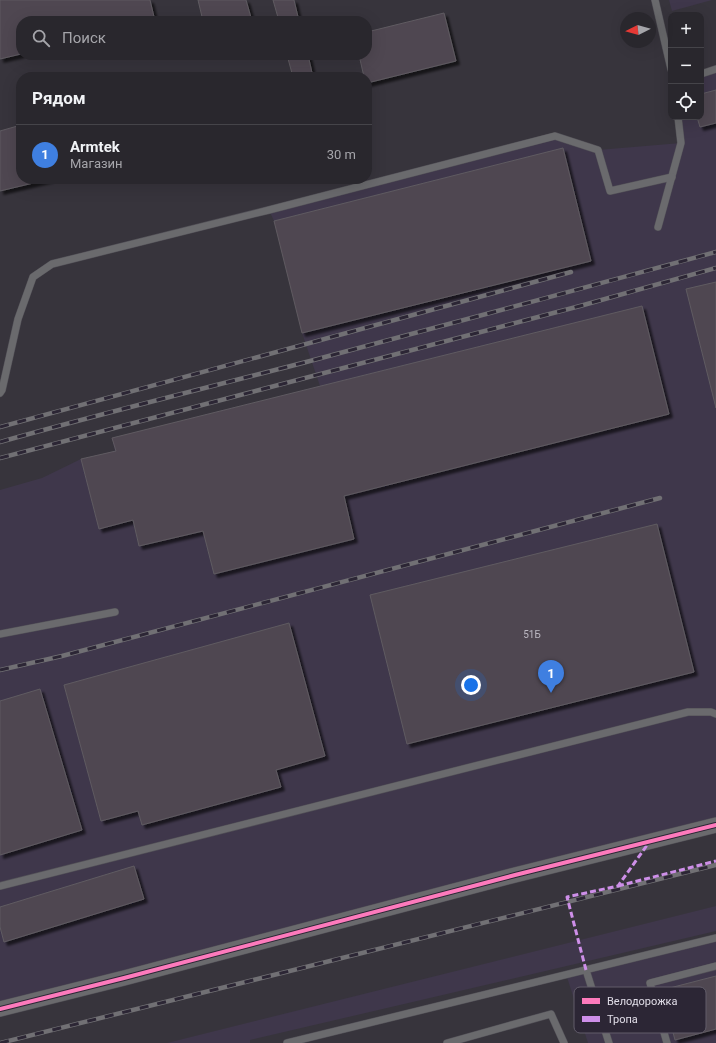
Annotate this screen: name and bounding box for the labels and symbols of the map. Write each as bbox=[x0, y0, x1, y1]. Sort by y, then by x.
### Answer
north arrow bbox=[620, 12, 656, 48]
house number: 51Б bbox=[523, 629, 541, 640]
pin: 1 bbox=[538, 660, 564, 693]
your location bbox=[461, 675, 481, 695]
legend bbox=[574, 987, 706, 1033]
text: Велодорожка bbox=[607, 995, 678, 1008]
text: Тропа bbox=[607, 1013, 638, 1026]

